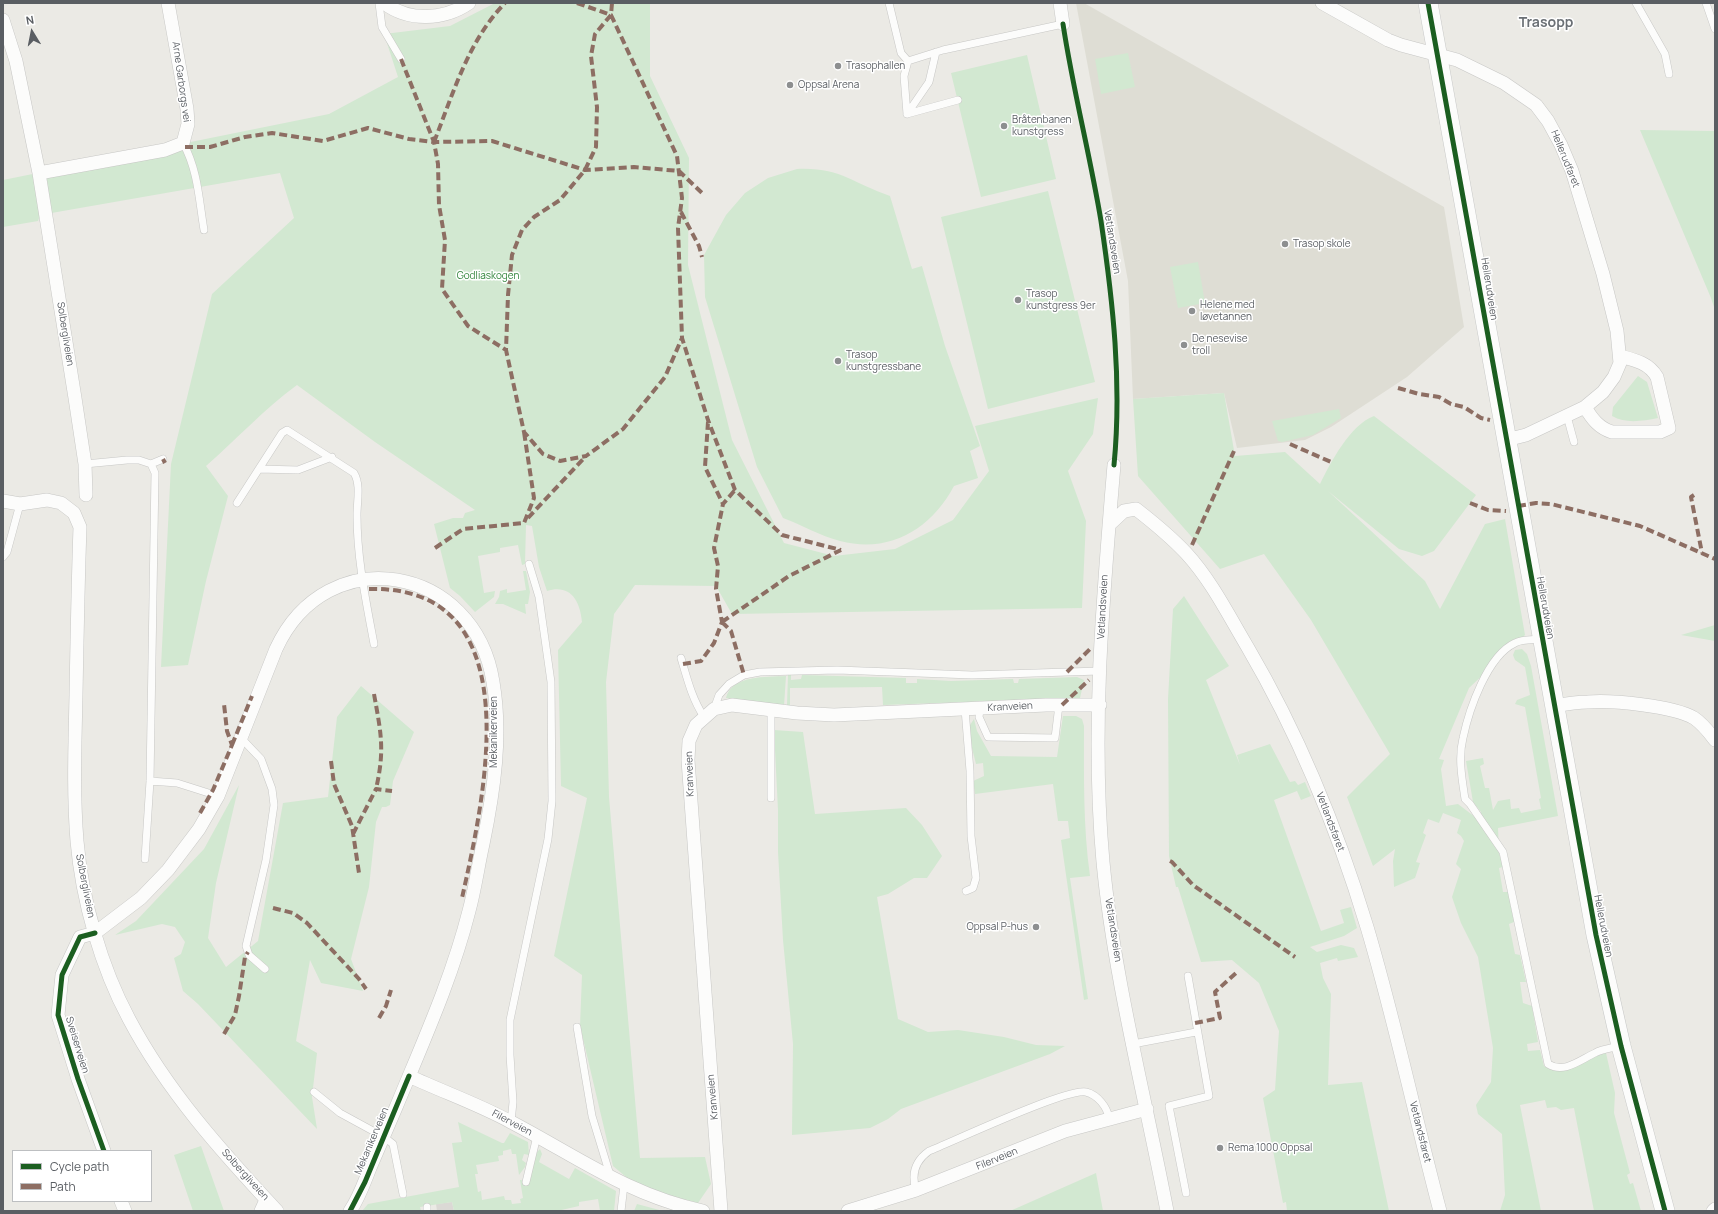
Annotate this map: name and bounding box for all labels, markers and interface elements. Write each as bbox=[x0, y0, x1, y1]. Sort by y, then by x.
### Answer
north arrow bbox=[12, 12, 52, 52]
text: N bbox=[25, 12, 35, 28]
district label: Trasopp bbox=[1519, 15, 1573, 31]
street label: Arne Garborgs vei bbox=[169, 41, 193, 123]
place label: Trasophallen bbox=[846, 60, 905, 72]
marker: Trasophallen bbox=[833, 61, 843, 71]
place label: Oppsal Arena bbox=[798, 79, 859, 91]
marker: Oppsal Arena bbox=[785, 80, 795, 90]
place label: Bråtenbanen kunstgress bbox=[1012, 114, 1072, 138]
marker: Bråtenbanen kunstgress bbox=[999, 121, 1009, 131]
street label: Hellerudfaret bbox=[1548, 128, 1582, 190]
street label: Vetlandsveien bbox=[1101, 209, 1123, 275]
place label: Trasop skole bbox=[1293, 238, 1351, 250]
marker: Trasop skole bbox=[1280, 239, 1290, 249]
street label: Hellerudveien bbox=[1478, 257, 1500, 321]
park label: Godliaskogen bbox=[457, 270, 519, 282]
place label: Trasop kunstgress 9er bbox=[1026, 288, 1096, 312]
marker: Trasop kunstgress 9er bbox=[1013, 295, 1023, 305]
place label: Helene med løvetannen bbox=[1200, 299, 1255, 322]
street label: Solbergliveien bbox=[54, 301, 76, 367]
marker: Helene med løvetannen bbox=[1187, 306, 1197, 316]
place label: De nesevise troll bbox=[1192, 333, 1248, 356]
marker: De nesevise troll bbox=[1179, 340, 1189, 350]
place label: Trasop kunstgressbane bbox=[846, 349, 921, 372]
marker: Trasop kunstgressbane bbox=[833, 356, 843, 366]
street label: Vetlandsveien bbox=[1095, 574, 1111, 640]
street label: Hellerudveien bbox=[1534, 576, 1556, 640]
street label: Mekanikerveien bbox=[488, 696, 500, 768]
street label: Kranveien bbox=[987, 700, 1033, 714]
street label: Kranveien bbox=[683, 751, 697, 797]
street label: Vetlandsfaret bbox=[1313, 791, 1347, 853]
street label: Solbergliveien bbox=[73, 853, 97, 919]
street label: Hellerudveien bbox=[1591, 894, 1615, 958]
street label: Vetlandsveien bbox=[1102, 897, 1124, 963]
place label: Oppsal P-hus bbox=[966, 921, 1028, 933]
marker: Oppsal P-hus bbox=[1031, 922, 1041, 932]
street label: Sveiserveien bbox=[63, 1015, 91, 1075]
street label: Kranveien bbox=[705, 1074, 721, 1120]
street label: Vetlandsfaret bbox=[1407, 1100, 1433, 1164]
street label: Mekanikerveien bbox=[352, 1105, 392, 1177]
street label: Filerveien bbox=[490, 1107, 534, 1139]
place label: Rema 1000 Oppsal bbox=[1228, 1142, 1312, 1154]
marker: Rema 1000 Oppsal bbox=[1215, 1143, 1225, 1153]
street label: Filerveien bbox=[974, 1145, 1020, 1173]
street label: Solbergliveien bbox=[219, 1147, 271, 1203]
legend bbox=[12, 1150, 152, 1202]
text: Cycle path bbox=[50, 1158, 109, 1175]
text: Path bbox=[50, 1178, 76, 1195]

